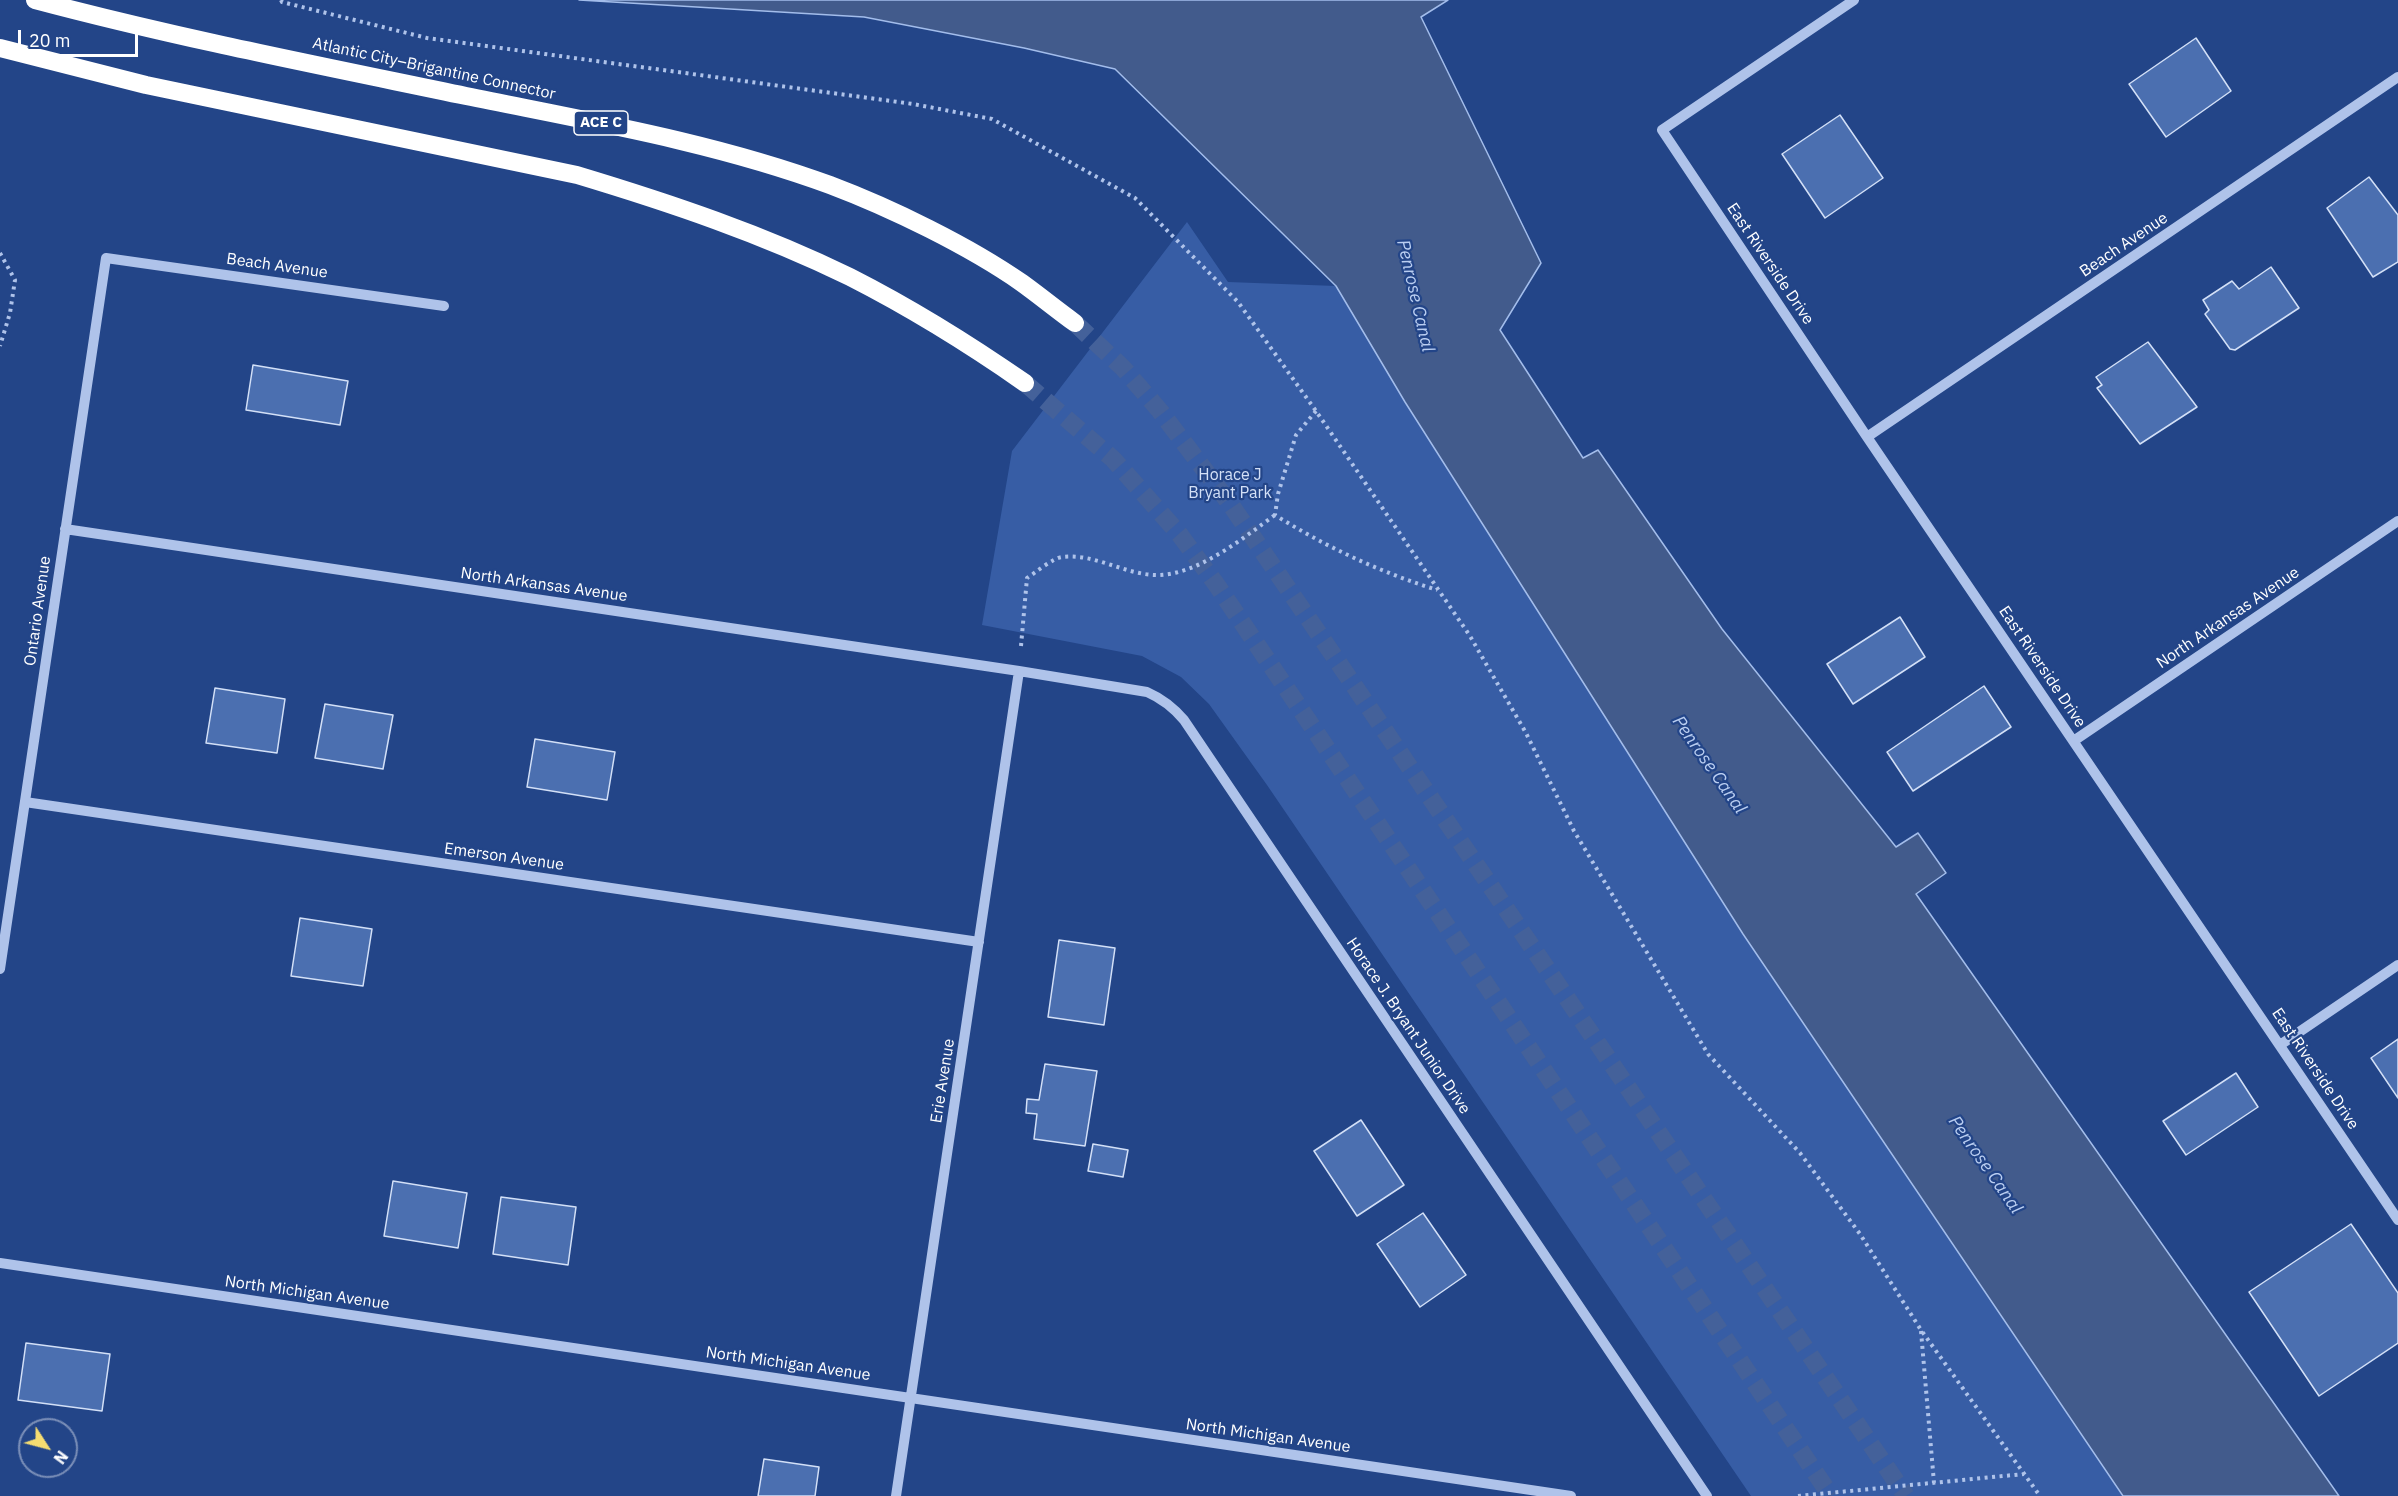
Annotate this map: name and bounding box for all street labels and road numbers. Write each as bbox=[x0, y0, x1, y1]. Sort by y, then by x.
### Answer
street label: Atlantic City–Brigantine Connector bbox=[311, 34, 557, 104]
road number: ACE C bbox=[574, 111, 628, 135]
street label: East Riverside Drive bbox=[1722, 200, 1818, 328]
street label: Beach Avenue bbox=[2076, 208, 2172, 282]
street label: Beach Avenue bbox=[225, 249, 329, 283]
street label: Ontario Avenue bbox=[21, 555, 55, 667]
street label: North Arkansas Avenue bbox=[2153, 563, 2303, 673]
street label: North Arkansas Avenue bbox=[459, 564, 629, 606]
street label: East Riverside Drive bbox=[1994, 603, 2090, 731]
street label: Emerson Avenue bbox=[443, 839, 565, 875]
street label: Horace J. Bryant Junior Drive bbox=[1342, 934, 1474, 1118]
street label: East Riverside Drive bbox=[2267, 1005, 2363, 1133]
street label: Erie Avenue bbox=[927, 1037, 959, 1125]
street label: North Michigan Avenue bbox=[223, 1272, 391, 1314]
street label: North Michigan Avenue bbox=[704, 1343, 872, 1385]
street label: North Michigan Avenue bbox=[1184, 1415, 1352, 1457]

